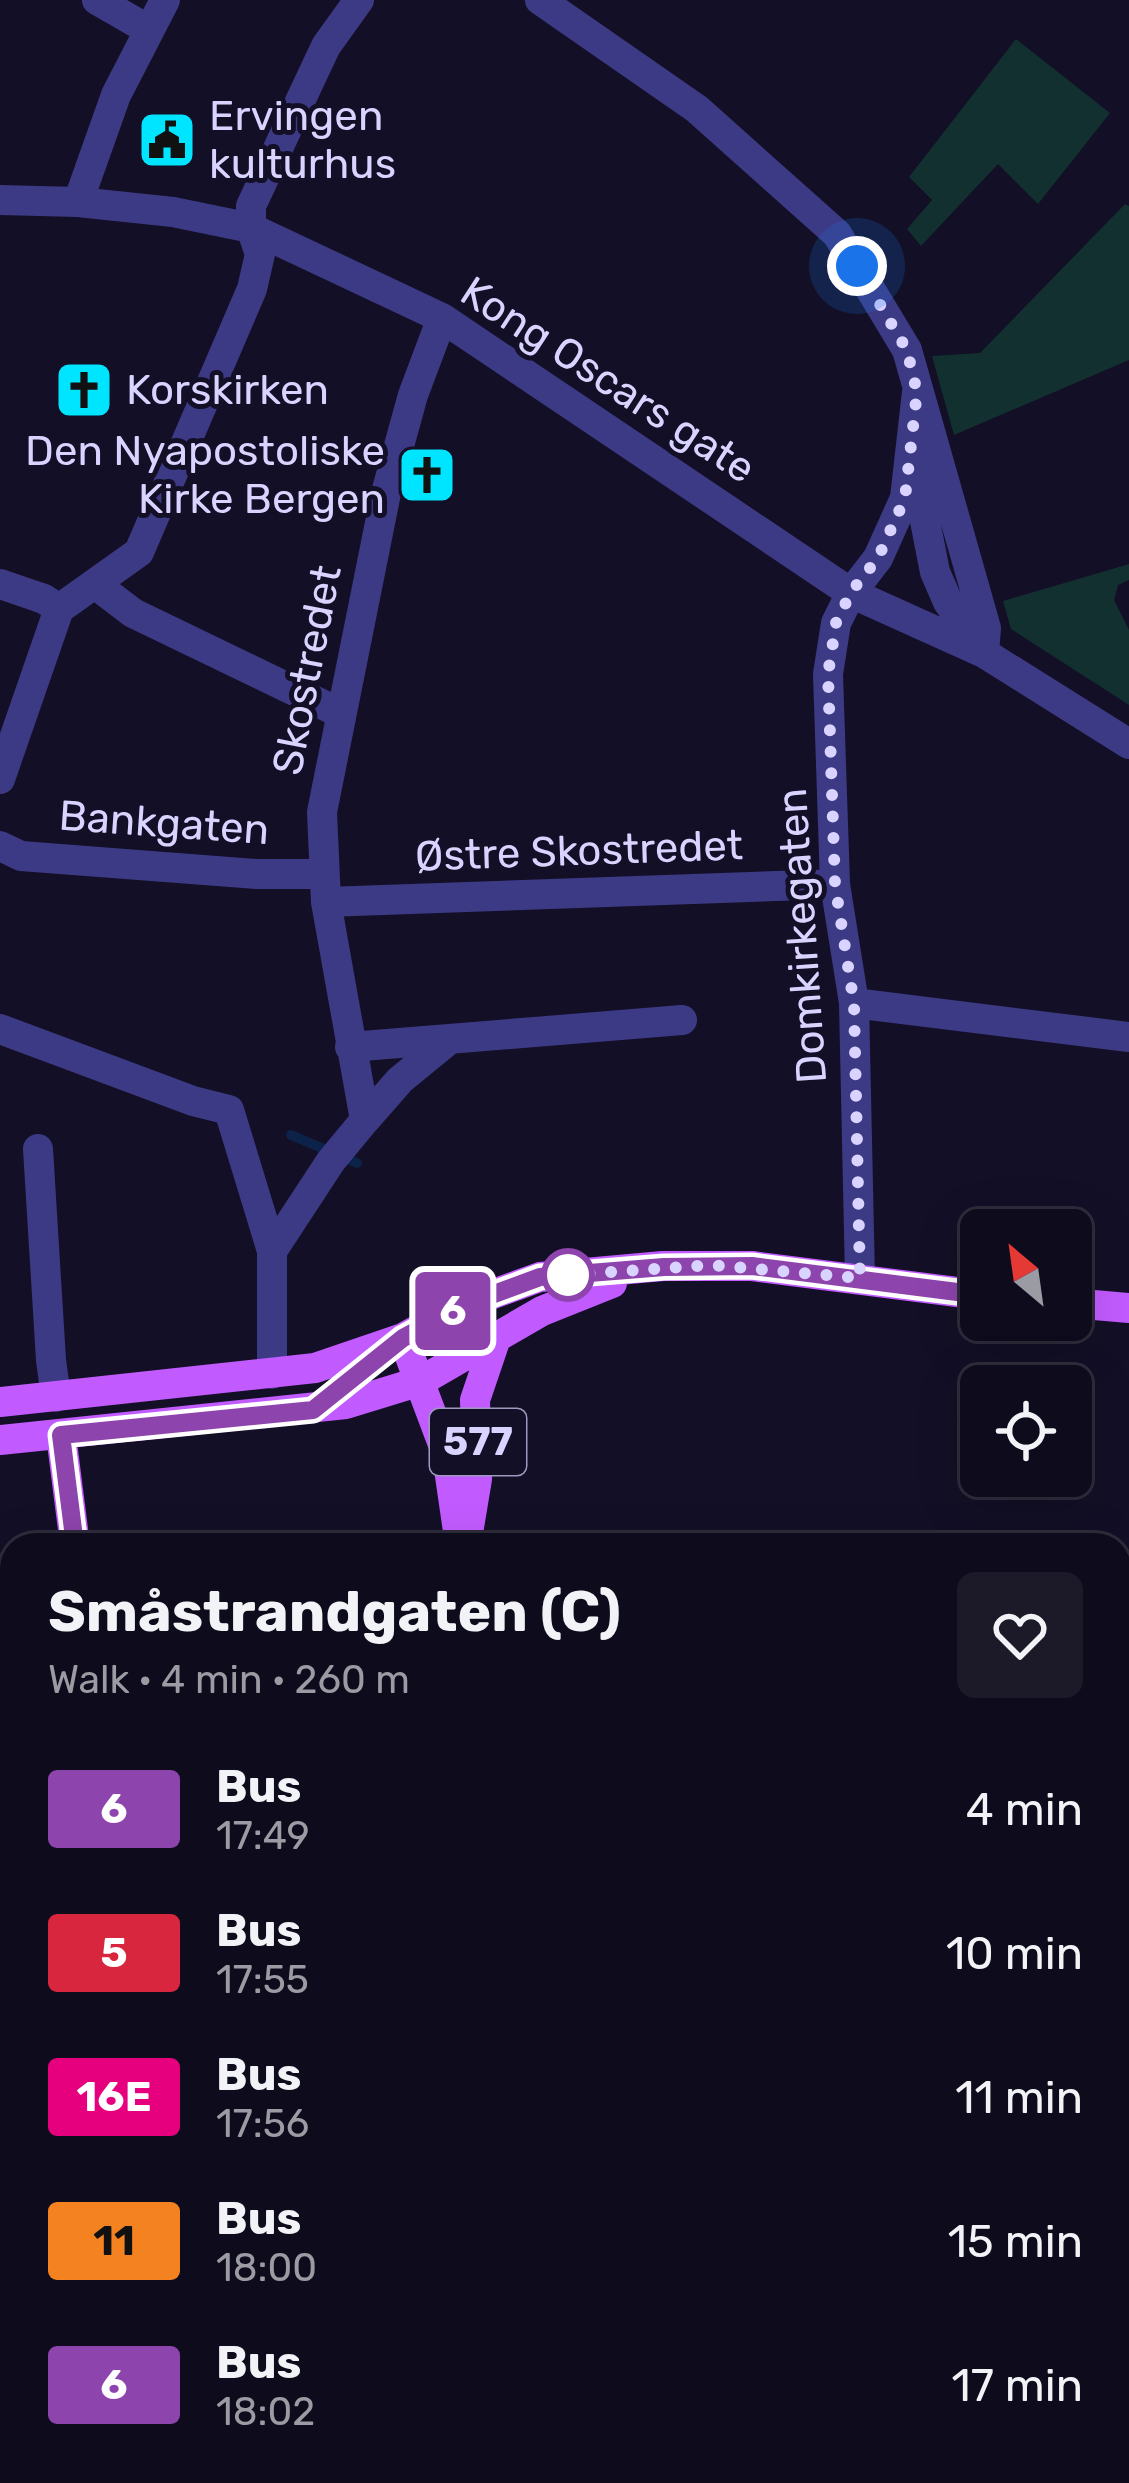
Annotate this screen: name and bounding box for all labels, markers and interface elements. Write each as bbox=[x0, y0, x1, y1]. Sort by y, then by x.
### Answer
place label: Ervingen kulturhus bbox=[209, 91, 396, 189]
public building icon: Ervingen kulturhus bbox=[136, 109, 198, 171]
your location bbox=[827, 236, 887, 296]
street label: Kong Oscars gate bbox=[451, 266, 765, 494]
church icon: Korskirken bbox=[53, 359, 115, 421]
place label: Korskirken bbox=[126, 365, 329, 415]
place label: Den Nyapostoliske Kirke Bergen bbox=[25, 426, 385, 524]
church icon: Den Nyapostoliske Kirke Bergen bbox=[396, 444, 458, 506]
street label: Skostredet bbox=[262, 561, 352, 779]
street label: Domkirkegaten bbox=[767, 787, 837, 1085]
street label: Bankgaten bbox=[57, 791, 271, 855]
street label: Østre Skostredet bbox=[414, 820, 744, 882]
north arrow bbox=[960, 1209, 1092, 1341]
map controls bbox=[960, 1209, 1092, 1497]
unlabelled marker bbox=[543, 1250, 593, 1300]
line badge: 6 bbox=[414, 1272, 492, 1350]
text: 6 bbox=[439, 1286, 467, 1336]
button: locate bbox=[960, 1365, 1092, 1497]
road number: 577 bbox=[430, 1409, 526, 1475]
button: heart bbox=[957, 1572, 1083, 1698]
text: Småstrandgaten (C) bbox=[48, 1578, 621, 1645]
text: Walk · 4 min · 260 m bbox=[48, 1657, 410, 1703]
text: Bus bbox=[216, 1760, 301, 1813]
text: 4 min bbox=[966, 1783, 1083, 1836]
text: 6 bbox=[100, 1784, 128, 1834]
text: 17:49 bbox=[216, 1813, 310, 1859]
text: Bus bbox=[216, 1904, 301, 1957]
text: 10 min bbox=[946, 1927, 1083, 1980]
text: 5 bbox=[100, 1928, 128, 1978]
text: 17:55 bbox=[216, 1957, 309, 2003]
text: Bus bbox=[216, 2048, 301, 2101]
text: 11 min bbox=[955, 2071, 1083, 2124]
text: 16E bbox=[76, 2072, 152, 2122]
text: 17:56 bbox=[216, 2101, 309, 2147]
text: Bus bbox=[216, 2192, 301, 2245]
text: 15 min bbox=[948, 2215, 1083, 2268]
text: 11 bbox=[93, 2216, 135, 2266]
text: 18:00 bbox=[216, 2245, 317, 2291]
text: Bus bbox=[216, 2336, 301, 2389]
text: 17 min bbox=[951, 2359, 1083, 2412]
text: 6 bbox=[100, 2360, 128, 2410]
text: 18:02 bbox=[216, 2389, 315, 2435]

